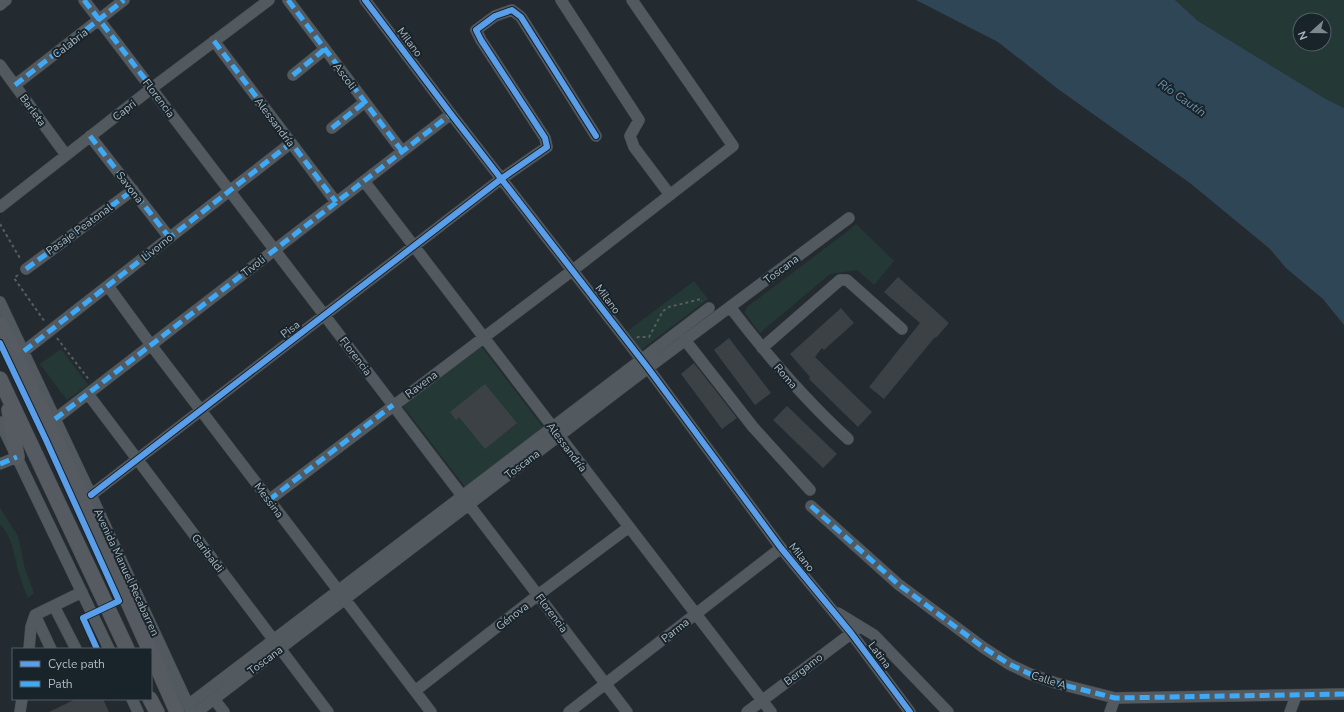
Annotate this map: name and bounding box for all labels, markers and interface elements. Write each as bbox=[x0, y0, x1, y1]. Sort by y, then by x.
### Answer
north arrow bbox=[1292, 12, 1332, 52]
street label: Milano bbox=[394, 24, 426, 60]
street label: Calabria bbox=[50, 25, 91, 62]
text: N bbox=[1295, 29, 1312, 42]
street label: Ascoli bbox=[330, 60, 360, 93]
street label: Florencia bbox=[139, 76, 178, 121]
water label: Río Cautín bbox=[1155, 76, 1209, 121]
street label: Barleta bbox=[16, 91, 49, 129]
street label: Alessandría bbox=[251, 94, 298, 150]
street label: Capri bbox=[109, 96, 139, 124]
street label: Savona bbox=[113, 168, 147, 206]
street label: Pasaje Peatonal bbox=[43, 200, 116, 259]
street label: Livorno bbox=[138, 230, 176, 265]
street label: Toscana bbox=[761, 251, 802, 287]
street label: Tivoli bbox=[238, 252, 268, 281]
street label: Milano bbox=[592, 281, 624, 317]
street label: Pisa bbox=[278, 317, 303, 342]
street label: Florencia bbox=[336, 334, 375, 379]
street label: Roma bbox=[771, 361, 801, 392]
street label: Ravena bbox=[402, 367, 441, 401]
street label: Alessandría bbox=[543, 419, 590, 475]
street label: Toscana bbox=[502, 446, 543, 482]
street label: Messina bbox=[250, 480, 287, 521]
street label: Avenida Manuel Recabarren bbox=[90, 506, 163, 638]
street label: Garibaldi bbox=[188, 531, 227, 576]
street label: Milano bbox=[785, 540, 818, 575]
street label: Florencia bbox=[532, 591, 571, 636]
street label: Génova bbox=[493, 599, 532, 634]
street label: Parma bbox=[658, 615, 693, 646]
street label: Latina bbox=[864, 639, 895, 672]
street label: Toscana bbox=[245, 642, 286, 678]
legend bbox=[12, 648, 152, 700]
street label: Bergamo bbox=[781, 650, 826, 689]
text: Cycle path bbox=[48, 656, 105, 672]
street label: Calle A bbox=[1029, 668, 1068, 693]
text: Path bbox=[48, 676, 73, 692]

